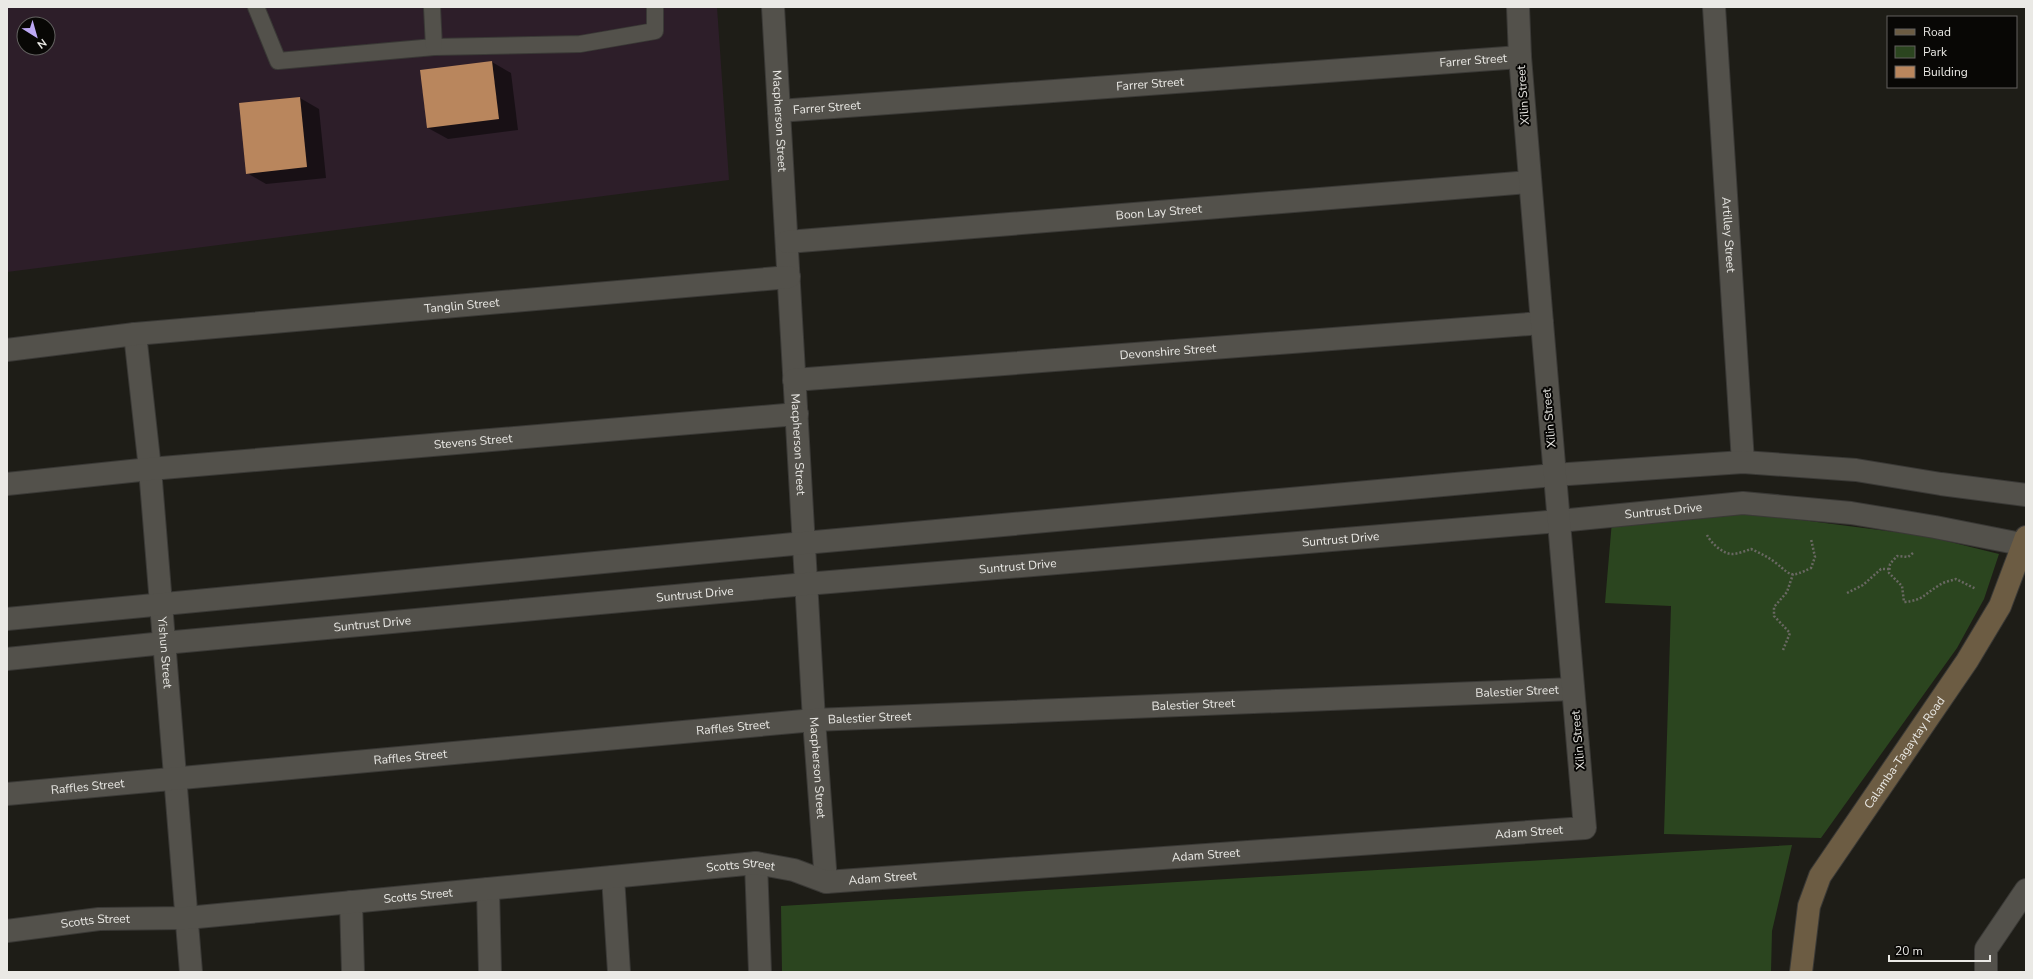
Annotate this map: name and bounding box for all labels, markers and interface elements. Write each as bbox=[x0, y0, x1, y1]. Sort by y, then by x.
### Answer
north arrow bbox=[16, 16, 56, 56]
legend bbox=[1887, 16, 2017, 88]
text: Road bbox=[1923, 24, 1951, 40]
text: N bbox=[34, 35, 50, 52]
text: Park bbox=[1923, 44, 1948, 60]
street label: Farrer Street bbox=[1439, 50, 1508, 71]
street label: Xilin Street bbox=[1513, 64, 1533, 125]
text: Building bbox=[1923, 64, 1968, 80]
street label: Macpherson Street bbox=[769, 70, 791, 173]
street label: Farrer Street bbox=[1116, 73, 1185, 94]
street label: Farrer Street bbox=[792, 97, 862, 118]
street label: Artilley Street bbox=[1718, 196, 1739, 274]
street label: Boon Lay Street bbox=[1115, 200, 1203, 223]
street label: Tanglin Street bbox=[423, 294, 501, 317]
street label: Devonshire Street bbox=[1119, 340, 1218, 363]
street label: Xilin Street bbox=[1538, 387, 1560, 448]
street label: Macpherson Street bbox=[787, 393, 809, 496]
street label: Stevens Street bbox=[433, 430, 514, 453]
street label: Suntrust Drive bbox=[1624, 499, 1703, 523]
street label: Suntrust Drive bbox=[1301, 528, 1380, 550]
street label: Suntrust Drive bbox=[978, 555, 1057, 577]
street label: Suntrust Drive bbox=[656, 583, 734, 606]
street label: Suntrust Drive bbox=[333, 612, 412, 635]
street label: Yishun Street bbox=[154, 615, 176, 690]
street label: Balestier Street bbox=[1475, 682, 1560, 701]
street label: Calamba-Tagaytay Road bbox=[1860, 693, 1948, 812]
street label: Balestier Street bbox=[1151, 695, 1236, 714]
street label: Balestier Street bbox=[827, 708, 912, 727]
street label: Xilin Street bbox=[1567, 709, 1589, 770]
street label: Raffles Street bbox=[696, 716, 771, 739]
street label: Macpherson Street bbox=[806, 716, 829, 820]
street label: Raffles Street bbox=[373, 746, 449, 768]
street label: Raffles Street bbox=[50, 775, 126, 798]
street label: Adam Street bbox=[1494, 822, 1564, 842]
street label: Adam Street bbox=[1171, 845, 1241, 865]
street label: Scotts Street bbox=[705, 855, 777, 876]
street label: Adam Street bbox=[848, 868, 918, 888]
street label: Scotts Street bbox=[383, 884, 454, 907]
street label: Scotts Street bbox=[60, 911, 131, 932]
scale bar bbox=[1889, 937, 1990, 963]
text: 20 m bbox=[1895, 943, 1923, 959]

